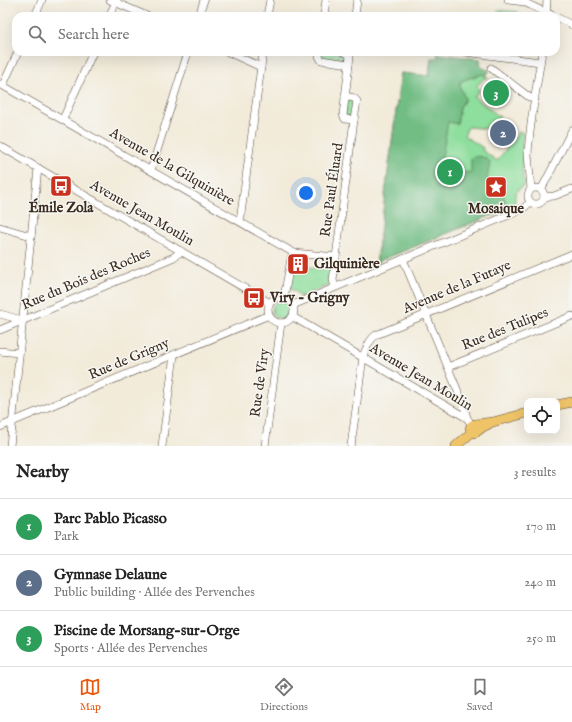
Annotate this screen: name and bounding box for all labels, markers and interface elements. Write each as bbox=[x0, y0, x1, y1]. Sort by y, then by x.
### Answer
search box bbox=[12, 12, 560, 56]
icon: search bbox=[26, 23, 48, 45]
text: Search here bbox=[58, 25, 129, 44]
pin: 3 bbox=[483, 78, 509, 108]
pin: 2 bbox=[490, 118, 516, 148]
street label: Avenue de la Gilquinière bbox=[105, 123, 238, 210]
street label: Rue Paul Éluard bbox=[315, 141, 348, 238]
pin: 1 bbox=[437, 157, 463, 187]
bus stop icon: Émile Zola bbox=[48, 173, 74, 199]
place icon: Mosaique bbox=[483, 174, 509, 200]
street label: Avenue Jean Moulin bbox=[86, 175, 198, 250]
your location bbox=[296, 183, 316, 203]
place label: Émile Zola bbox=[29, 198, 94, 217]
place label: Mosaique bbox=[468, 200, 524, 218]
street label: Rue du Bois des Roches bbox=[19, 244, 153, 314]
building icon: Gilquinière bbox=[285, 251, 311, 277]
place label: Gilquinière bbox=[314, 255, 380, 273]
street label: Avenue de la Futaye bbox=[399, 256, 514, 318]
bus stop icon: Viry - Grigny bbox=[241, 285, 267, 311]
place label: Viry - Grigny bbox=[269, 289, 351, 307]
street label: Rue des Tulipes bbox=[459, 303, 551, 355]
street label: Rue de Grigny bbox=[86, 334, 172, 384]
street label: Avenue Jean Moulin bbox=[365, 339, 476, 415]
street label: Rue de Viry bbox=[246, 347, 274, 419]
map controls bbox=[524, 398, 560, 434]
button: locate bbox=[524, 398, 560, 434]
text: Nearby bbox=[16, 462, 69, 483]
text: 3 results bbox=[514, 464, 556, 481]
text: Parc Pablo Picasso bbox=[54, 509, 167, 528]
text: 1 bbox=[27, 518, 31, 535]
text: 170 m bbox=[526, 518, 556, 535]
text: Park bbox=[54, 528, 79, 545]
text: Gymnase Delaune bbox=[54, 565, 167, 584]
text: 2 bbox=[26, 574, 32, 591]
text: 240 m bbox=[524, 574, 556, 591]
text: Public building · Allée des Pervenches bbox=[54, 584, 255, 601]
text: Piscine de Morsang-sur-Orge bbox=[54, 621, 240, 640]
text: 3 bbox=[27, 630, 31, 647]
text: 250 m bbox=[526, 630, 556, 647]
text: Sports · Allée des Pervenches bbox=[54, 640, 208, 657]
tab: Map bbox=[79, 676, 101, 714]
tab: Directions bbox=[260, 676, 308, 714]
tab: Saved bbox=[467, 676, 493, 714]

